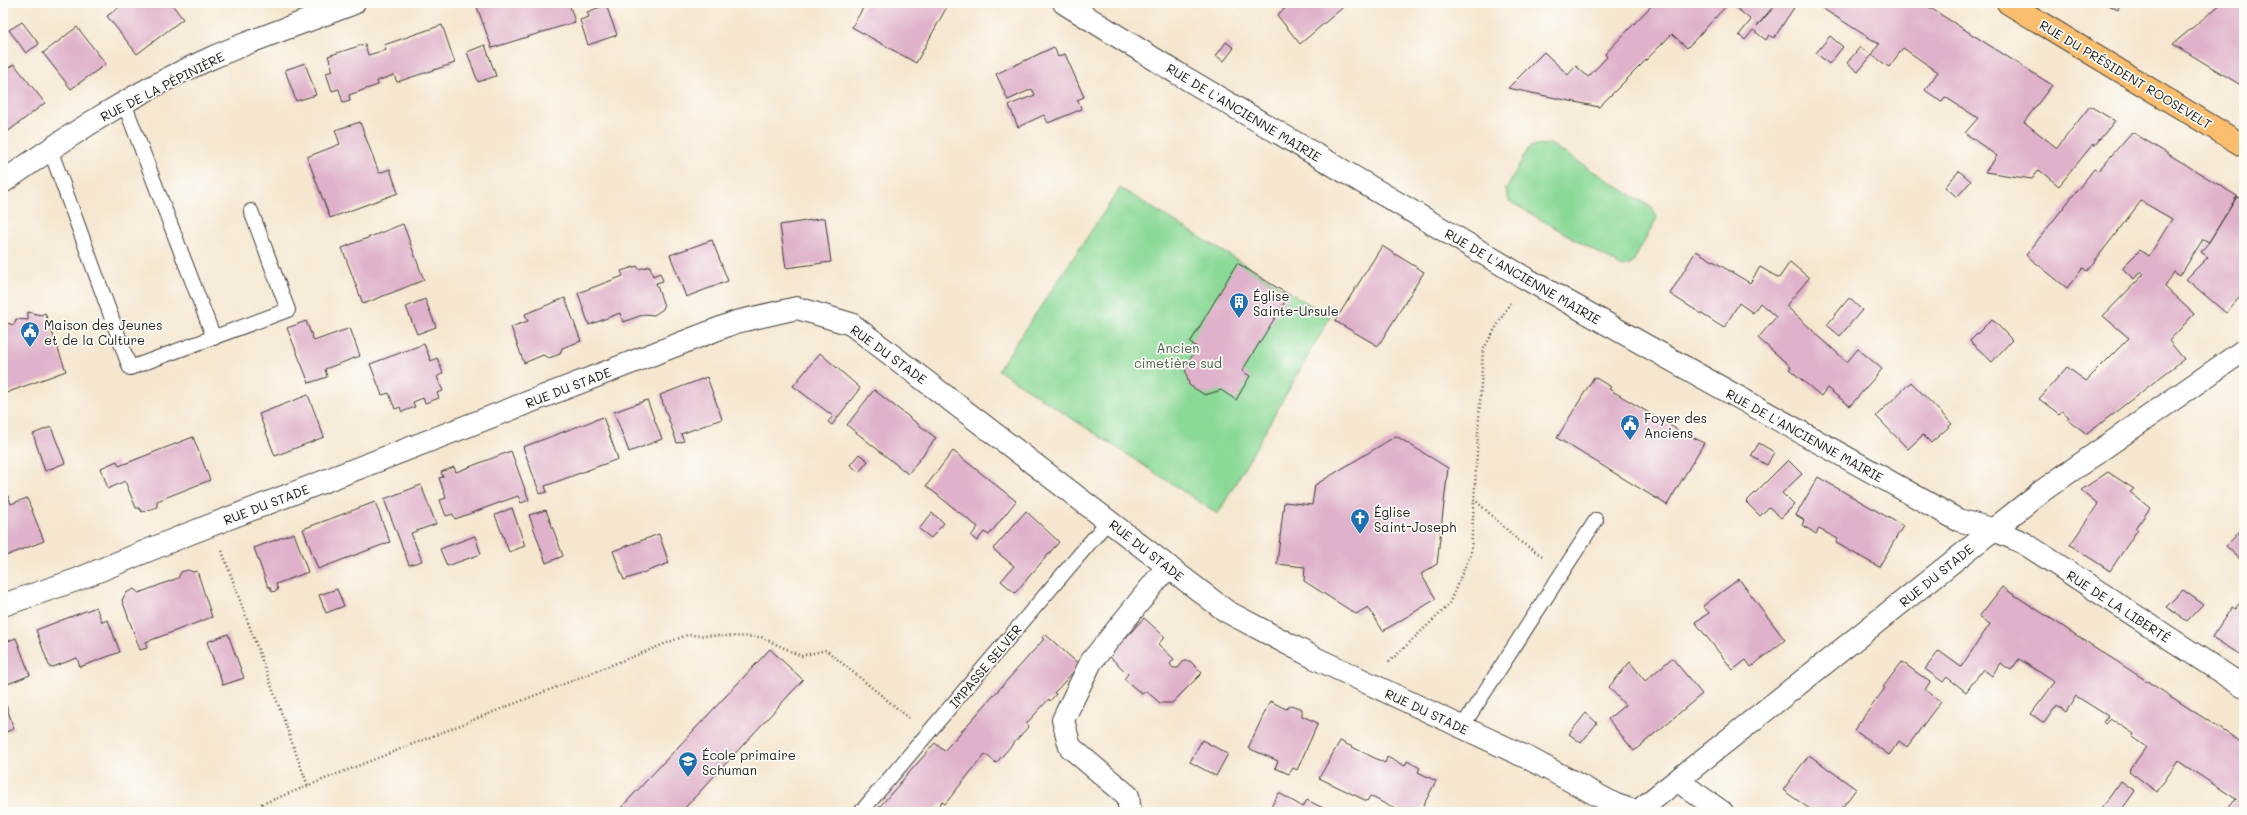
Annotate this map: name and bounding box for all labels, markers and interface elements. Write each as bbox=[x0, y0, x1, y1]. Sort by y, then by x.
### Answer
street label: RUE DU PRÉSIDENT ROOSEVELT bbox=[2037, 16, 2215, 132]
street label: RUE DE LA PÉPINIÈRE bbox=[97, 47, 227, 125]
street label: RUE DE L'ANCIENNE MAIRIE bbox=[1164, 59, 1324, 165]
street label: RUE DE L'ANCIENNE MAIRIE bbox=[1442, 224, 1604, 328]
place label: Église Sainte-Ursule bbox=[1253, 287, 1339, 319]
building icon: Église Sainte-Ursule bbox=[1228, 291, 1250, 319]
place label: Maison des Jeunes et de la Culture bbox=[44, 316, 162, 348]
public building icon: Maison des Jeunes et de la Culture bbox=[19, 320, 41, 348]
street label: RUE DU STADE bbox=[847, 321, 931, 387]
park label: Ancien cimetière sud bbox=[1134, 339, 1222, 371]
street label: RUE DU STADE bbox=[523, 363, 613, 411]
street label: RUE DE L'ANCIENNE MAIRIE bbox=[1723, 385, 1887, 485]
place label: Foyer des Anciens bbox=[1644, 409, 1707, 441]
public building icon: Foyer des Anciens bbox=[1619, 413, 1641, 441]
street label: RUE DU STADE bbox=[221, 480, 311, 528]
place label: Église Saint-Joseph bbox=[1374, 503, 1456, 535]
church icon: Église Saint-Joseph bbox=[1349, 507, 1371, 535]
street label: RUE DU STADE bbox=[1106, 516, 1188, 584]
street label: RUE DU STADE bbox=[1896, 540, 1976, 610]
street label: RUE DE LA LIBERTÉ bbox=[2064, 566, 2174, 646]
street label: IMPASSE SELVER bbox=[945, 621, 1025, 711]
street label: RUE DU STADE bbox=[1382, 684, 1472, 738]
place label: École primaire Schuman bbox=[702, 746, 796, 778]
school or university icon: École primaire Schuman bbox=[677, 750, 699, 778]

